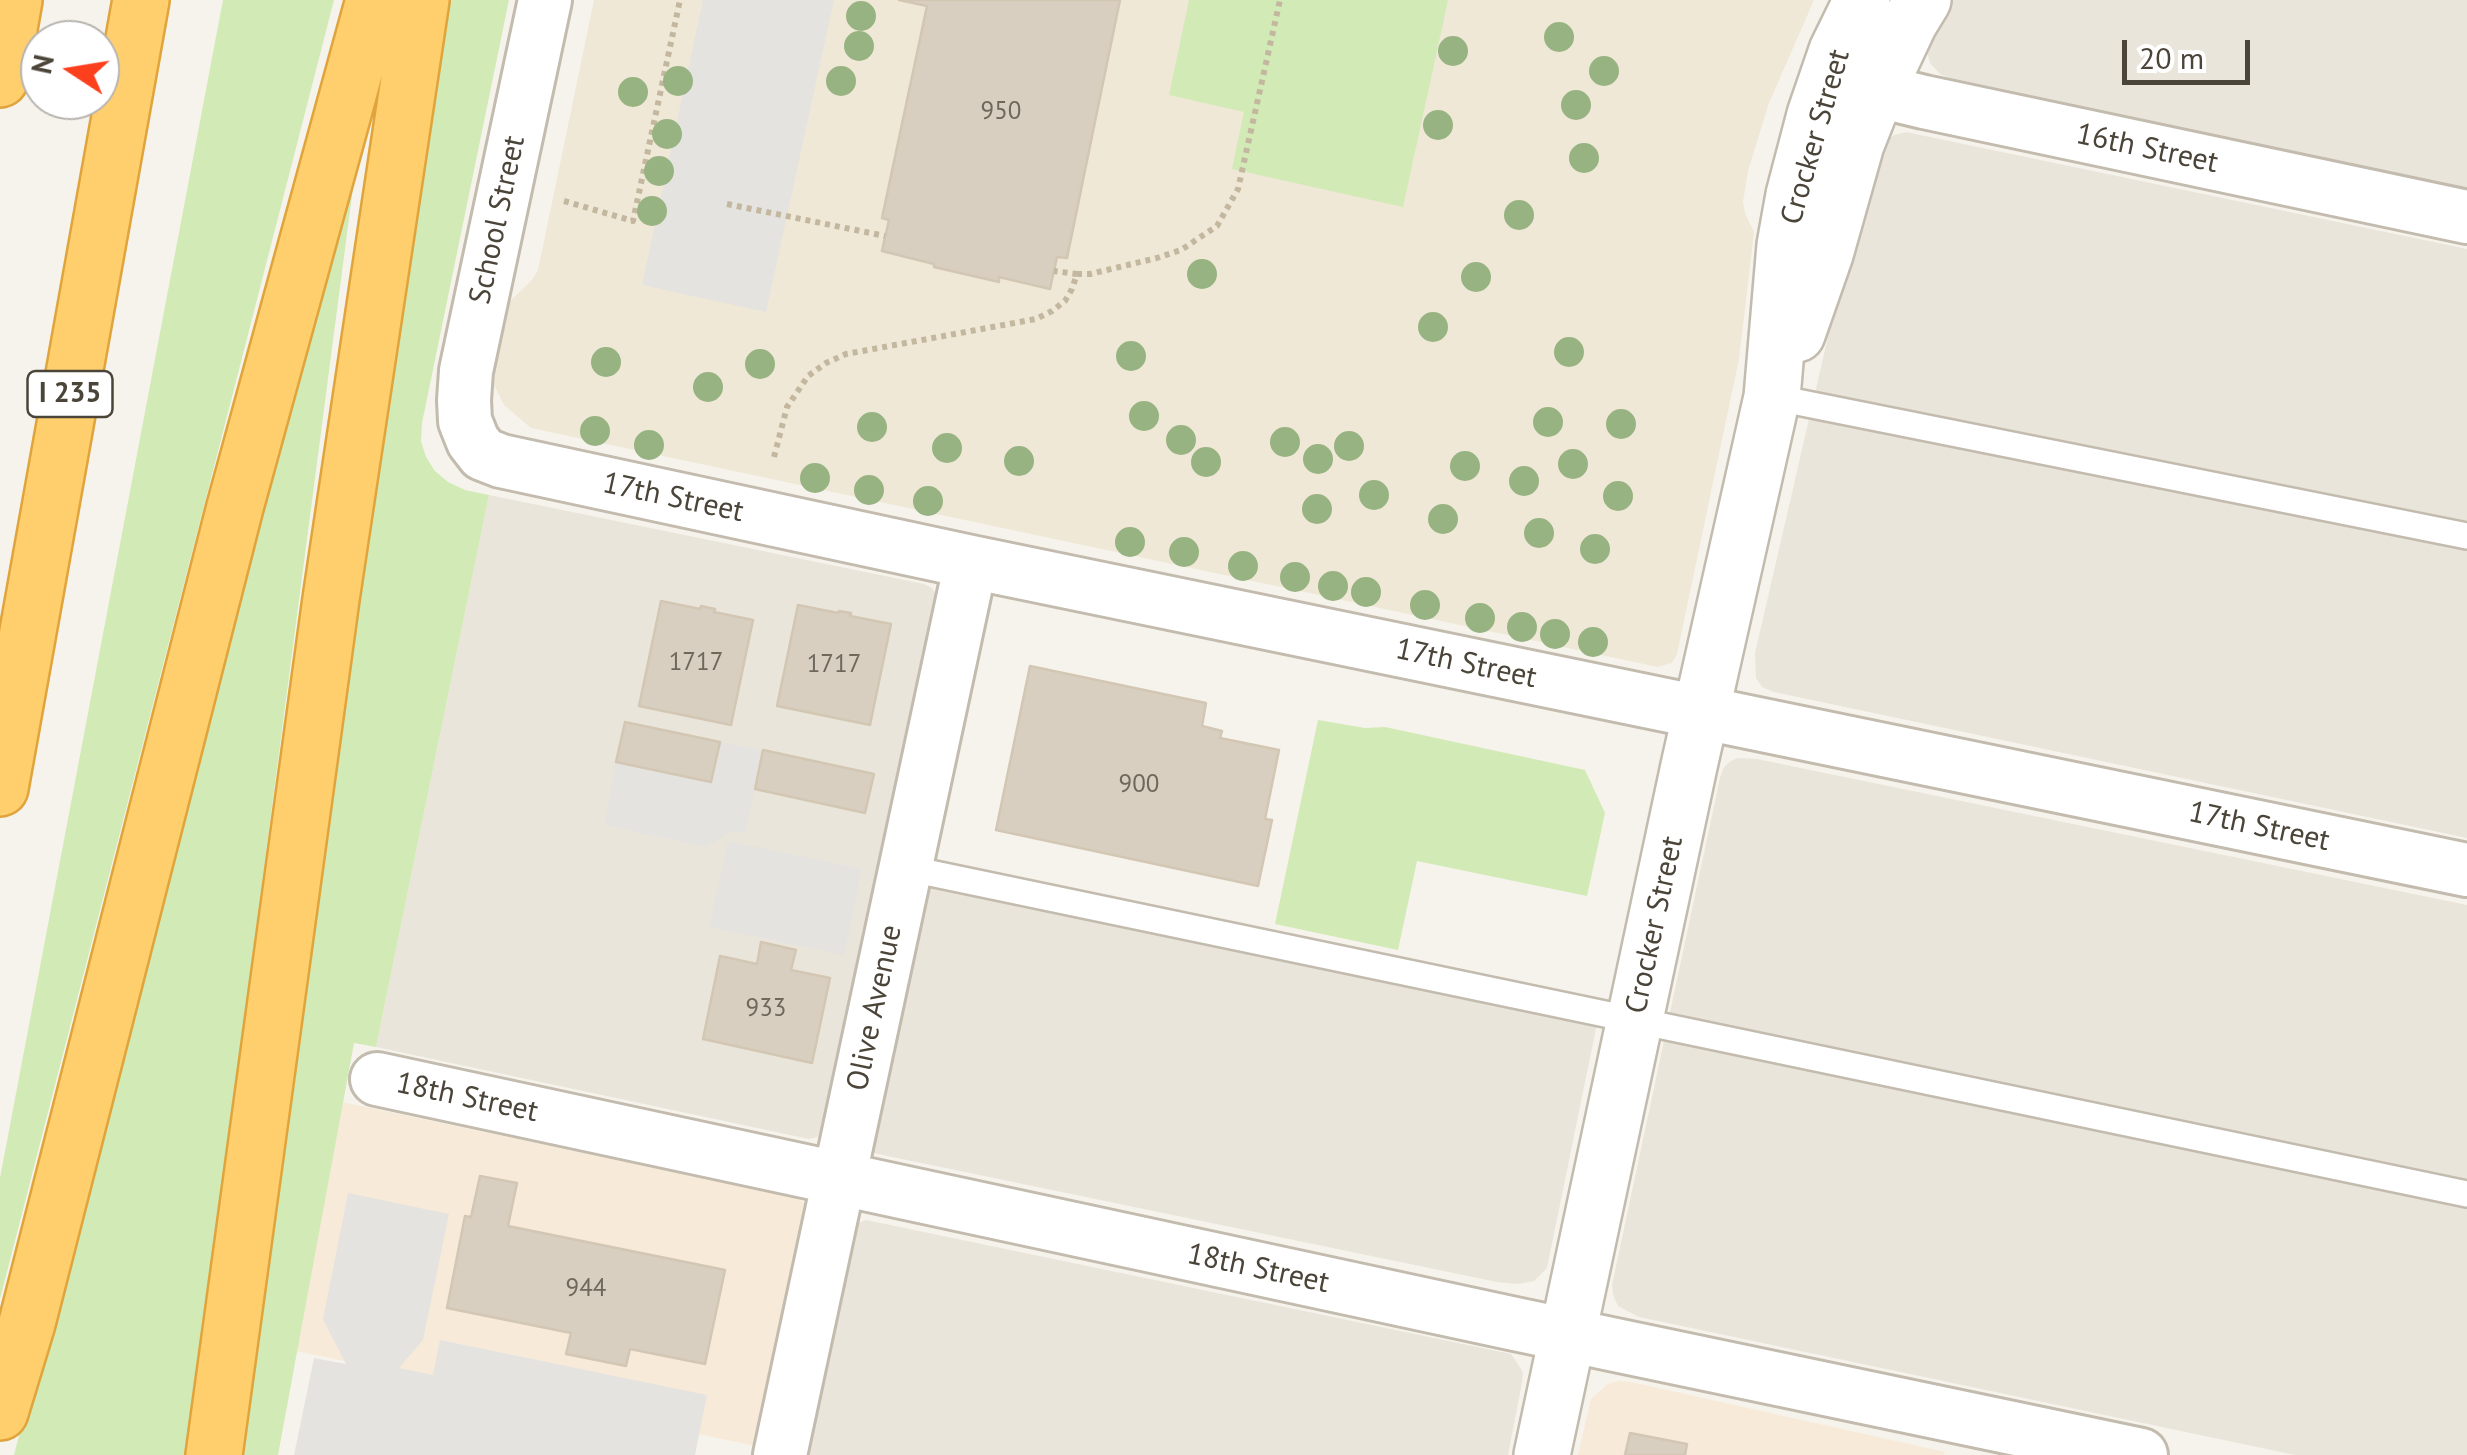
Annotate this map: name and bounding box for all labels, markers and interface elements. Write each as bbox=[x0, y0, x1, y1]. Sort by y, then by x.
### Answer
north arrow bbox=[20, 20, 120, 120]
scale bar bbox=[2127, 20, 2254, 82]
text: 20 m bbox=[2139, 38, 2204, 77]
street label: Crocker Street bbox=[1774, 45, 1858, 229]
text: N bbox=[22, 51, 62, 77]
house number: 950 bbox=[981, 97, 1021, 127]
street label: 16th Street bbox=[2073, 116, 2221, 182]
street label: School Street bbox=[463, 132, 533, 308]
road number: I 235 bbox=[28, 371, 112, 417]
street label: 17th Street bbox=[599, 466, 747, 530]
street label: 17th Street bbox=[1392, 632, 1540, 696]
house number: 1717 bbox=[669, 648, 723, 678]
house number: 1717 bbox=[807, 650, 861, 680]
house number: 900 bbox=[1119, 770, 1159, 800]
street label: 17th Street bbox=[2185, 795, 2333, 859]
street label: Crocker Street bbox=[1619, 833, 1691, 1017]
street label: Olive Avenue bbox=[840, 922, 910, 1094]
house number: 933 bbox=[746, 994, 786, 1024]
street label: 18th Street bbox=[393, 1065, 541, 1131]
street label: 18th Street bbox=[1184, 1236, 1332, 1302]
house number: 944 bbox=[566, 1274, 606, 1304]

